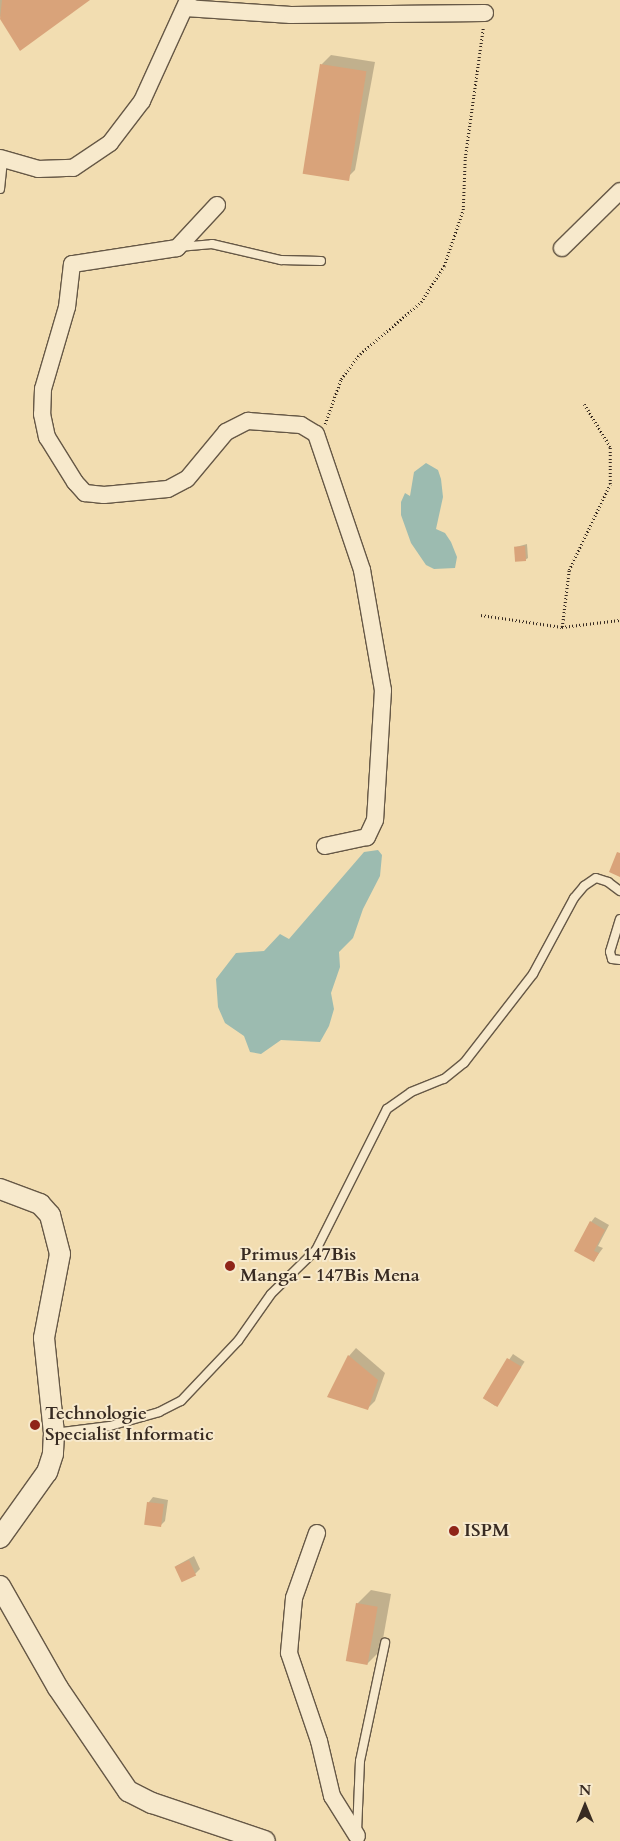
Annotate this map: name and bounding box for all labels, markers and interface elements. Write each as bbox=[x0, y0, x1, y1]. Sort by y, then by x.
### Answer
place label: Primus 147Bis Manga - 147Bis Mena bbox=[240, 1245, 420, 1288]
marker: Primus 147Bis Manga - 147Bis Mena bbox=[224, 1260, 236, 1272]
place label: Technologie Specialist Informatic bbox=[45, 1404, 214, 1446]
marker: Technologie Specialist Informatic bbox=[29, 1419, 41, 1431]
place label: ISPM bbox=[464, 1520, 509, 1542]
marker: ISPM bbox=[448, 1525, 460, 1537]
north arrow bbox=[560, 1781, 610, 1831]
text: N bbox=[579, 1781, 591, 1800]

